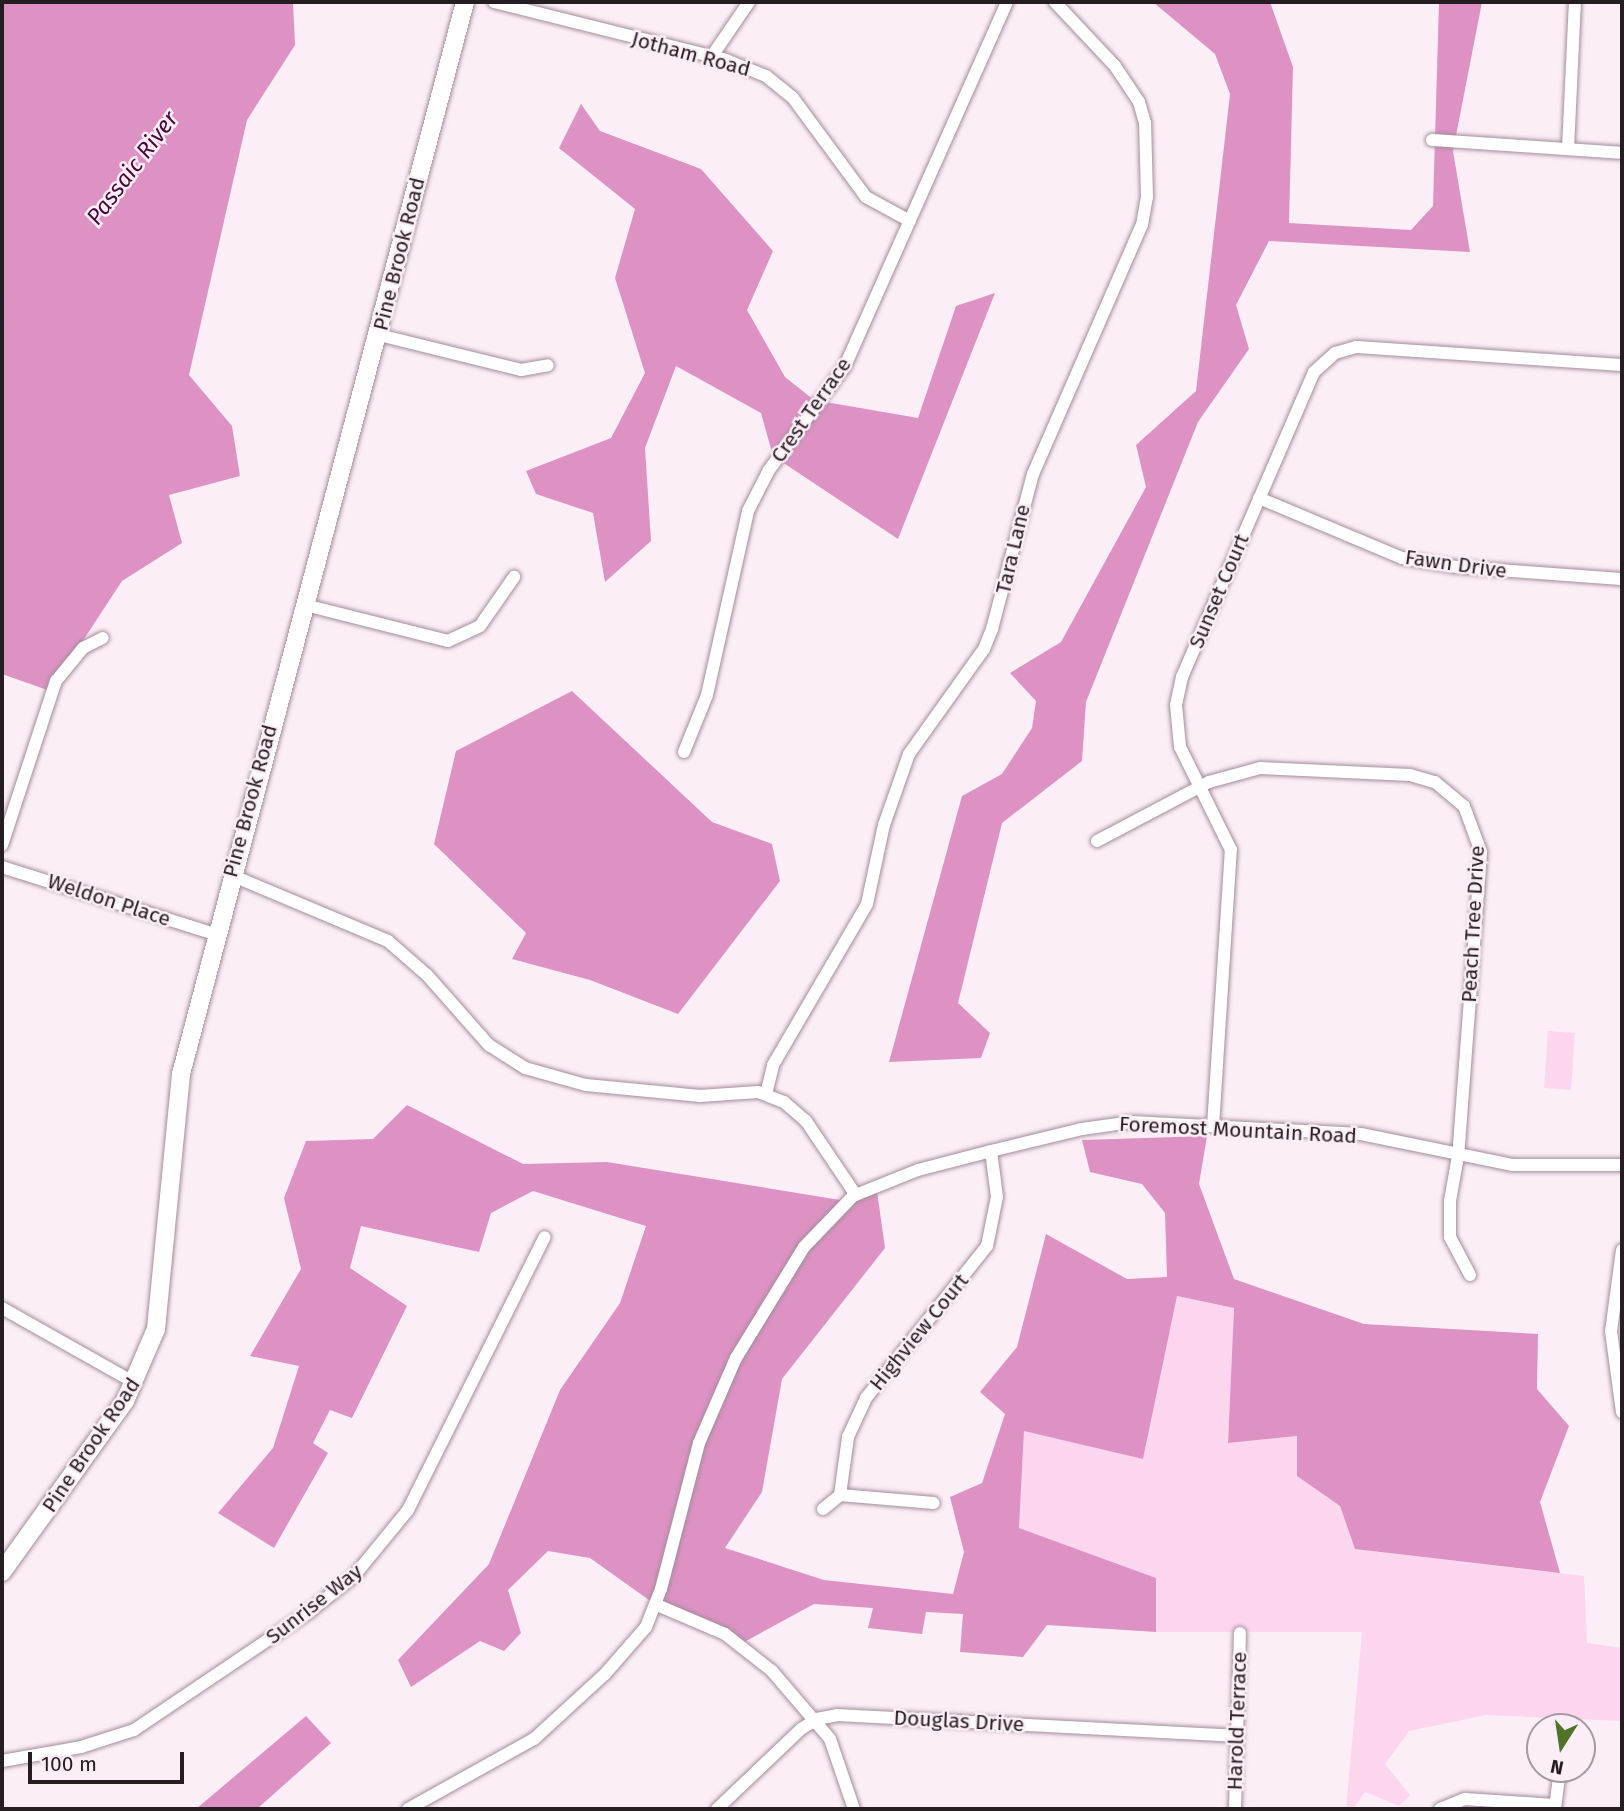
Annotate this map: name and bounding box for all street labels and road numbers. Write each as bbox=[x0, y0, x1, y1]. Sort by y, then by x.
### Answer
street label: Jotham Road bbox=[629, 26, 753, 82]
street label: Pine Brook Road bbox=[368, 175, 430, 333]
street label: Crest Terrace bbox=[766, 353, 856, 467]
street label: Tara Lane bbox=[990, 502, 1036, 596]
street label: Sunset Court bbox=[1184, 530, 1254, 652]
street label: Fawn Drive bbox=[1403, 544, 1509, 584]
street label: Pine Brook Road bbox=[218, 722, 282, 880]
street label: Peach Tree Drive bbox=[1456, 845, 1490, 1003]
street label: Weldon Place bbox=[44, 868, 174, 932]
street label: Foremost Mountain Road bbox=[1118, 1111, 1358, 1149]
street label: Highview Court bbox=[864, 1268, 974, 1396]
street label: Pine Brook Road bbox=[37, 1373, 145, 1517]
street label: Sunrise Way bbox=[261, 1559, 367, 1649]
street label: Harold Terrace bbox=[1222, 1651, 1252, 1791]
street label: Douglas Drive bbox=[893, 1705, 1025, 1737]

